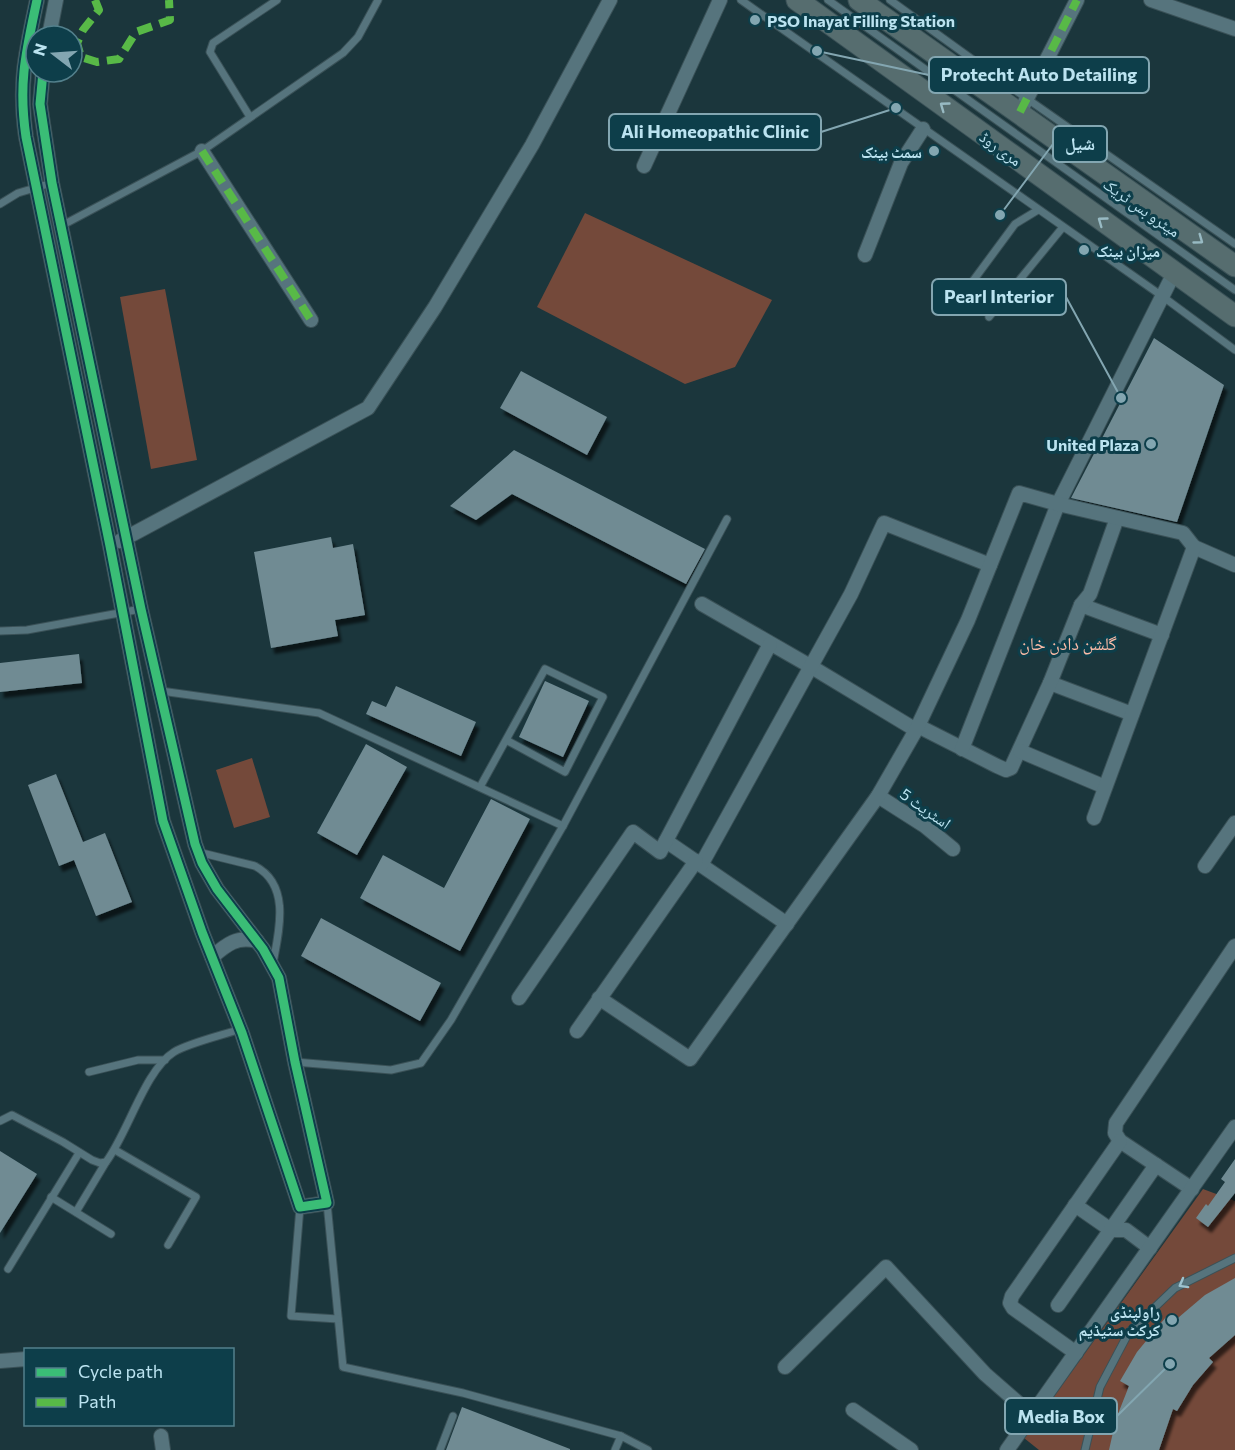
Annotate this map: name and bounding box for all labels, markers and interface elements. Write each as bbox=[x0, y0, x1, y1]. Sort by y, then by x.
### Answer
place label: PSO Inayat Filling Station bbox=[767, 11, 955, 30]
marker: PSO Inayat Filling Station bbox=[748, 13, 762, 27]
north arrow bbox=[24, 24, 84, 84]
text: N bbox=[28, 41, 50, 58]
callout: Protecht Auto Detailing bbox=[929, 57, 1149, 93]
text: Protecht Auto Detailing bbox=[941, 63, 1137, 85]
one-way arrow bbox=[940, 102, 951, 113]
callout: Ali Homeopathic Clinic bbox=[609, 114, 821, 150]
text: Ali Homeopathic Clinic bbox=[621, 120, 809, 142]
street label: مری روڈ bbox=[975, 126, 1026, 171]
callout: شیل bbox=[1053, 126, 1107, 162]
text: شیل bbox=[1065, 132, 1095, 155]
place label: سمٹ بینک bbox=[861, 142, 922, 161]
marker: سمٹ بینک bbox=[927, 144, 941, 158]
street label: میٹرو بس ٹریک bbox=[1099, 174, 1184, 242]
one-way arrow bbox=[1097, 217, 1108, 228]
one-way arrow bbox=[1192, 233, 1203, 244]
place label: میزان بینک bbox=[1096, 241, 1160, 261]
marker: میزان بینک bbox=[1077, 243, 1091, 257]
callout: Pearl Interior bbox=[932, 279, 1066, 315]
text: Pearl Interior bbox=[944, 285, 1055, 307]
place label: United Plaza bbox=[1046, 435, 1139, 454]
marker: United Plaza bbox=[1144, 437, 1158, 451]
district label: گلشن دادن خان bbox=[1019, 632, 1117, 655]
street label: اسٹریٹ 5 bbox=[896, 784, 955, 833]
one-way arrow bbox=[1179, 1277, 1189, 1288]
place label: راولپنڈی کرکٹ سٹیڈیم bbox=[1079, 1302, 1160, 1342]
marker: راولپنڈی کرکٹ سٹیڈیم bbox=[1165, 1313, 1179, 1327]
legend bbox=[24, 1348, 234, 1426]
text: Cycle path bbox=[78, 1360, 163, 1382]
text: Path bbox=[78, 1390, 116, 1412]
callout: Media Box bbox=[1005, 1398, 1117, 1434]
text: Media Box bbox=[1017, 1405, 1105, 1427]

